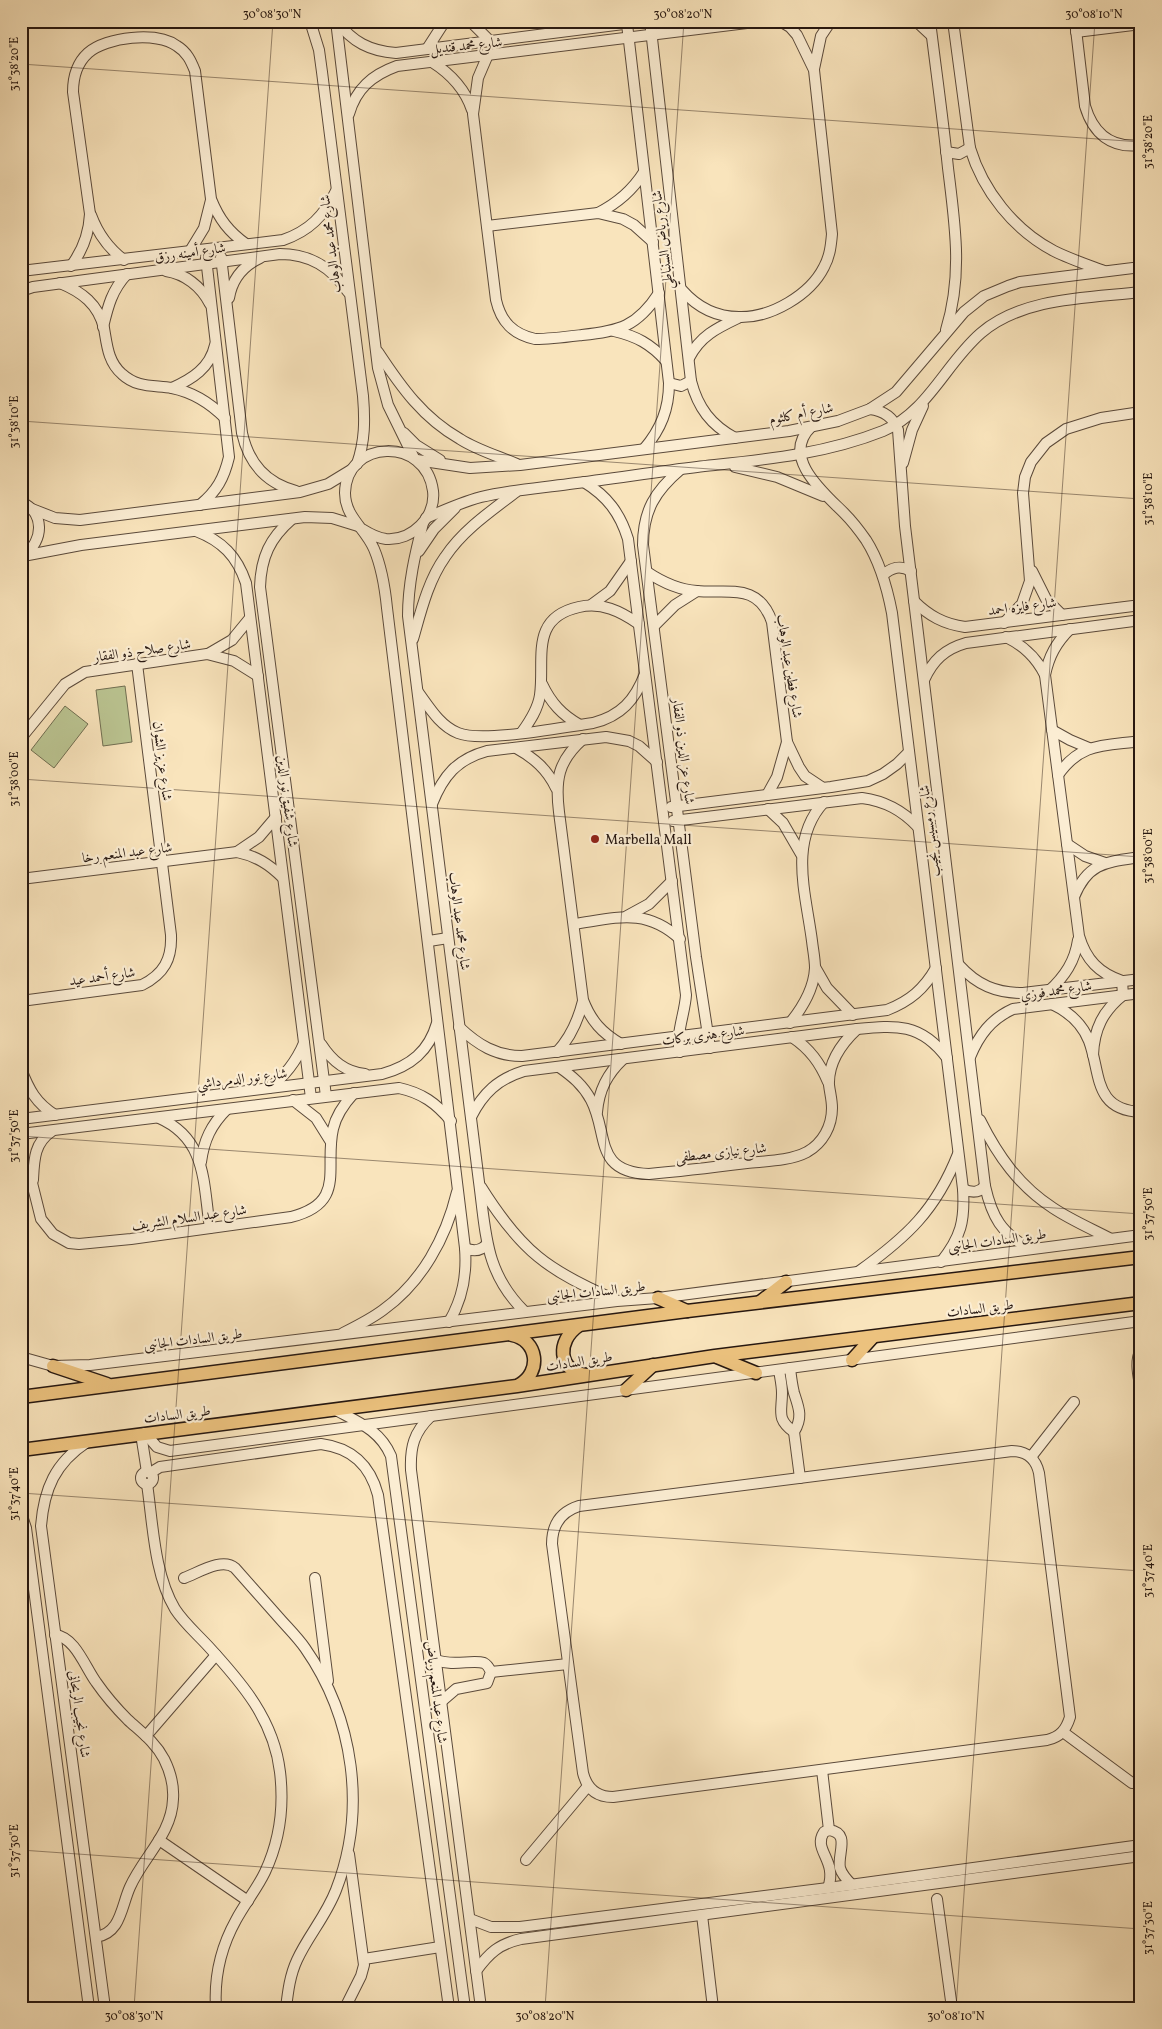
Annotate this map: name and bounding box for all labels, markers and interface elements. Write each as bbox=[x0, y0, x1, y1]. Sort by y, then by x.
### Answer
text: 30°08'30"N bbox=[243, 7, 301, 23]
text: 30°08'20"N bbox=[653, 7, 713, 23]
text: 30°08'10"N bbox=[1065, 7, 1123, 23]
street label: شارع محمد قنديل bbox=[429, 33, 503, 61]
text: 31°38'20"E bbox=[7, 37, 23, 91]
text: 31°38'20"E bbox=[1141, 115, 1157, 169]
street label: شارع رياض السنباطي bbox=[648, 189, 681, 290]
street label: شارع محمد عبد الوهاب bbox=[316, 193, 348, 294]
street label: شارع أمينه رزق bbox=[153, 237, 227, 269]
text: 31°38'10"E bbox=[7, 396, 23, 448]
street label: شارع أم كلثوم bbox=[767, 397, 835, 432]
text: 31°38'10"E bbox=[1141, 473, 1157, 525]
street label: شارع فايزه احمد bbox=[987, 594, 1058, 622]
street label: شارع فطين عبد الوهاب bbox=[770, 613, 806, 720]
street label: شارع صلاح ذو الفقار bbox=[90, 635, 192, 670]
street label: شارع عز الدين ذو الفقار bbox=[665, 695, 698, 806]
street label: شارع عزيز الشوان bbox=[146, 720, 176, 802]
text: 31°38'00"E bbox=[7, 751, 23, 807]
street label: شارع شفيق نور الدين bbox=[270, 754, 302, 849]
street label: شارع رمسيس نجيب bbox=[915, 784, 947, 878]
text: 31°38'00"E bbox=[1141, 828, 1157, 884]
place label: Marbella Mall bbox=[605, 831, 692, 850]
marker: Marbella Mall bbox=[589, 833, 601, 845]
street label: شارع عبد المنعم رخا bbox=[81, 839, 174, 871]
street label: شارع محمد عبد الوهاب bbox=[442, 871, 474, 972]
street label: شارع أحمد عيد bbox=[68, 961, 137, 993]
street label: شارع محمد فوزي bbox=[1019, 977, 1093, 1007]
street label: شارع هنرى بركات bbox=[661, 1022, 746, 1052]
street label: شارع نور الدمرداشي bbox=[196, 1065, 289, 1097]
text: 31°37'50"E bbox=[7, 1109, 23, 1163]
street label: شارع نيازى مصطفى bbox=[675, 1139, 768, 1169]
text: 31°37'50"E bbox=[1141, 1187, 1157, 1241]
street label: شارع عبد السلام الشريف bbox=[131, 1201, 248, 1238]
street label: طريق السادات الجانبى bbox=[947, 1225, 1048, 1258]
street label: طريق السادات الجانبى bbox=[546, 1278, 647, 1307]
street label: طريق السادات bbox=[946, 1296, 1015, 1323]
street label: طريق السادات الجانبى bbox=[143, 1325, 244, 1356]
street label: طريق السادات bbox=[544, 1348, 614, 1377]
street label: طريق السادات bbox=[143, 1402, 212, 1429]
text: 31°37'40"E bbox=[7, 1467, 23, 1521]
text: 31°37'40"E bbox=[1141, 1544, 1157, 1598]
street label: شارع عبد المنعم رياض bbox=[417, 1640, 451, 1745]
street label: شارع نجيب الريحانى bbox=[62, 1669, 94, 1760]
text: 31°37'30"E bbox=[7, 1824, 23, 1878]
text: 31°37'30"E bbox=[1141, 1901, 1157, 1955]
text: 30°08'30"N bbox=[105, 2009, 163, 2025]
text: 30°08'20"N bbox=[515, 2009, 575, 2025]
text: 30°08'10"N bbox=[927, 2009, 985, 2025]

